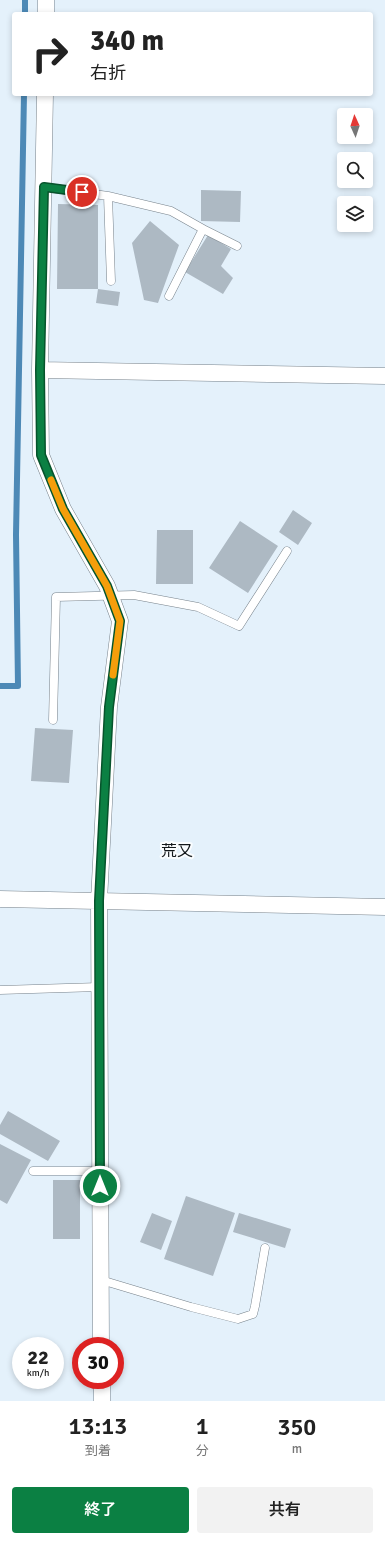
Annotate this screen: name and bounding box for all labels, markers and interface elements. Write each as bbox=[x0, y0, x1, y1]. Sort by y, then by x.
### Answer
text: 340 m bbox=[90, 24, 164, 58]
icon: right bbox=[24, 28, 76, 80]
text: 右折 bbox=[90, 62, 126, 84]
north arrow bbox=[337, 108, 373, 144]
map controls bbox=[337, 108, 373, 232]
button: search bbox=[337, 152, 373, 188]
pin bbox=[65, 175, 99, 209]
icon: arrive bbox=[71, 181, 93, 203]
button: layers bbox=[337, 196, 373, 232]
district label: 荒又 bbox=[161, 841, 193, 861]
position arrow bbox=[79, 1165, 121, 1207]
speed limit sign: 30 bbox=[72, 1337, 124, 1389]
text: 22 bbox=[27, 1345, 49, 1370]
text: km/h bbox=[27, 1367, 49, 1379]
text: 13:13 bbox=[69, 1411, 127, 1441]
text: 1 bbox=[196, 1411, 209, 1441]
text: 350 bbox=[277, 1412, 316, 1442]
text: m bbox=[292, 1441, 302, 1457]
text: 到着 bbox=[85, 1443, 111, 1459]
text: 分 bbox=[196, 1443, 209, 1459]
button: 終了 bbox=[12, 1487, 189, 1533]
button: 共有 bbox=[197, 1487, 373, 1533]

